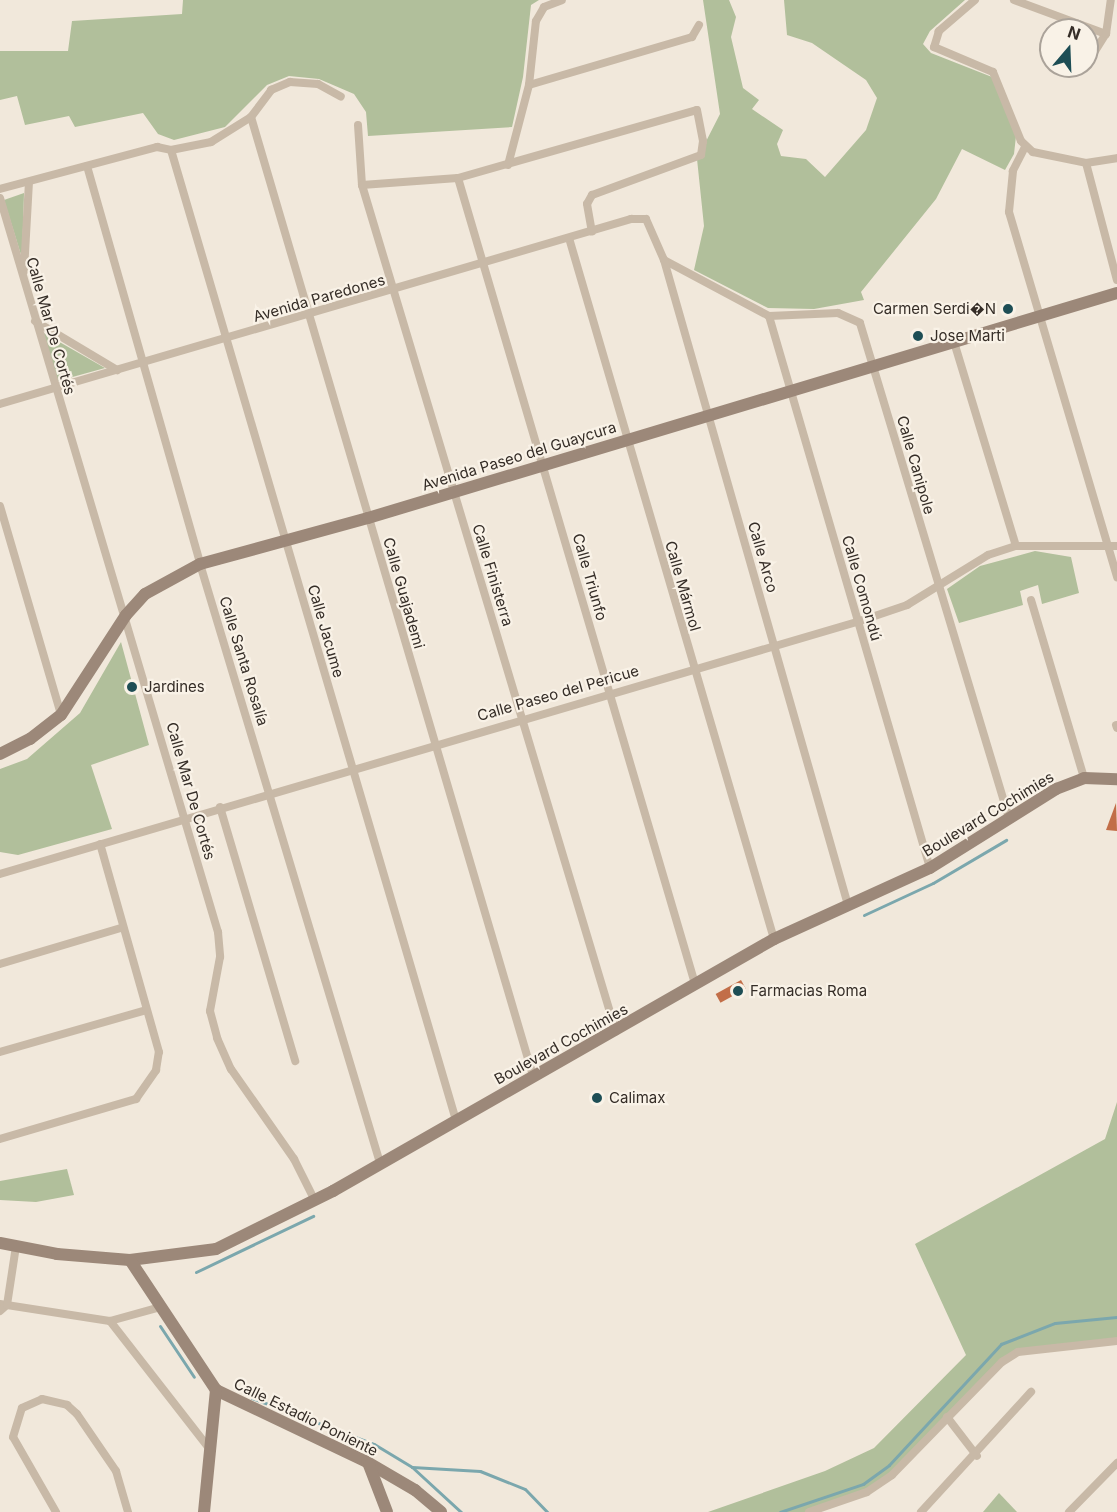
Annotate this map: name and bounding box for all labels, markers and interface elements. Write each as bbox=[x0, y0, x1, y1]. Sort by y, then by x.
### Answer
north arrow bbox=[1039, 18, 1099, 78]
text: N bbox=[1065, 21, 1083, 44]
street label: Calle Mar De Cortés bbox=[23, 255, 79, 397]
street label: Avenida Paredones bbox=[251, 271, 387, 325]
place label: Carmen Serdi�N bbox=[873, 300, 996, 318]
marker: Carmen Serdi�N bbox=[1001, 302, 1015, 316]
place label: Jose Marti bbox=[930, 327, 1005, 345]
marker: Jose Marti bbox=[911, 329, 925, 343]
street label: Calle Canipole bbox=[893, 413, 939, 517]
street label: Avenida Paseo del Guaycura bbox=[420, 418, 618, 494]
street label: Calle Arco bbox=[744, 519, 782, 595]
street label: Calle Finisterra bbox=[469, 522, 517, 628]
street label: Calle Triunfo bbox=[569, 531, 611, 623]
street label: Calle Comondú bbox=[838, 533, 886, 643]
street label: Calle Guajademi bbox=[380, 535, 428, 651]
street label: Calle Mármol bbox=[661, 539, 705, 633]
street label: Calle Jacume bbox=[304, 582, 348, 680]
street label: Calle Santa Rosalía bbox=[216, 594, 272, 728]
street label: Calle Paseo del Pericue bbox=[475, 661, 641, 725]
place label: Jardines bbox=[144, 678, 205, 696]
marker: Jardines bbox=[125, 680, 139, 694]
street label: Calle Mar De Cortés bbox=[163, 720, 219, 862]
street label: Boulevard Cochimies bbox=[919, 768, 1057, 860]
place label: Farmacias Roma bbox=[750, 982, 867, 1000]
marker: Farmacias Roma bbox=[731, 984, 745, 998]
street label: Boulevard Cochimies bbox=[491, 1000, 631, 1088]
place label: Calimax bbox=[609, 1089, 665, 1107]
marker: Calimax bbox=[590, 1091, 604, 1105]
street label: Calle Estadio Poniente bbox=[231, 1374, 381, 1460]

